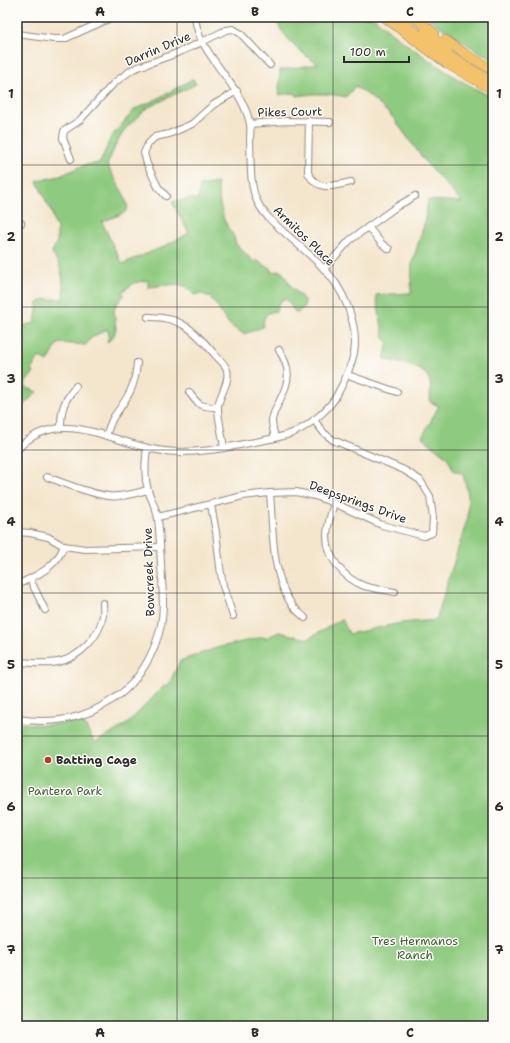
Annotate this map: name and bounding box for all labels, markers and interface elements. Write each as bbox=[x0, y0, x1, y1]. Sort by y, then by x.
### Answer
text: A bbox=[95, 3, 105, 20]
text: B bbox=[251, 3, 259, 20]
text: C bbox=[406, 3, 414, 20]
street label: Darrin Drive bbox=[123, 28, 193, 70]
scale bar bbox=[344, 38, 409, 64]
text: 100 m bbox=[350, 44, 386, 60]
text: 1 bbox=[8, 85, 14, 102]
text: 1 bbox=[496, 85, 502, 102]
street label: Pikes Court bbox=[257, 103, 323, 121]
street label: Armitos Place bbox=[270, 202, 338, 270]
text: 2 bbox=[6, 228, 16, 245]
text: 2 bbox=[494, 228, 504, 245]
text: 3 bbox=[6, 370, 16, 387]
text: 3 bbox=[494, 370, 504, 387]
street label: Deepsprings Drive bbox=[307, 477, 409, 527]
text: 4 bbox=[6, 513, 16, 530]
text: 4 bbox=[494, 513, 504, 530]
street label: Bowcreek Drive bbox=[139, 527, 159, 617]
text: 5 bbox=[7, 656, 15, 673]
text: 5 bbox=[495, 656, 503, 673]
place label: Batting Cage bbox=[56, 752, 137, 768]
marker: Batting Cage bbox=[43, 755, 53, 765]
park label: Pantera Park bbox=[28, 783, 102, 799]
text: 6 bbox=[6, 798, 16, 815]
text: 6 bbox=[494, 798, 504, 815]
park label: Tres Hermanos Ranch bbox=[372, 933, 458, 963]
text: 7 bbox=[6, 941, 16, 958]
text: 7 bbox=[494, 941, 504, 958]
text: A bbox=[95, 1024, 105, 1041]
text: B bbox=[251, 1024, 259, 1041]
text: C bbox=[406, 1024, 414, 1041]

